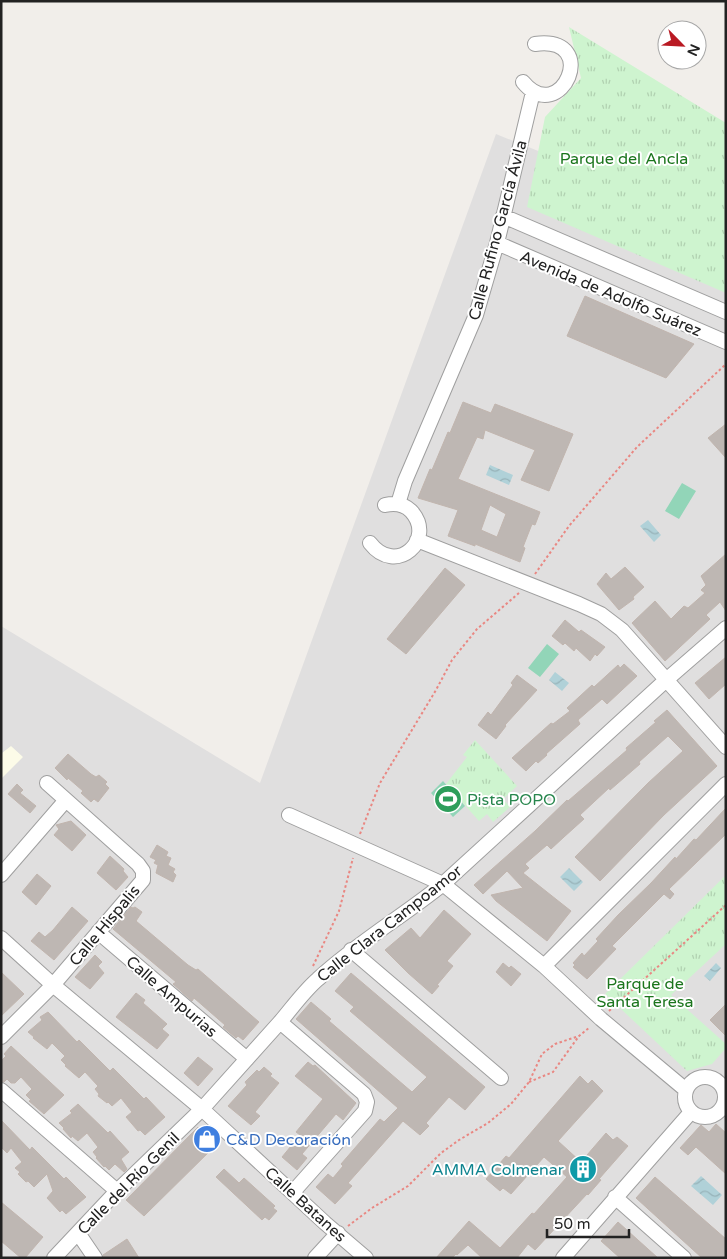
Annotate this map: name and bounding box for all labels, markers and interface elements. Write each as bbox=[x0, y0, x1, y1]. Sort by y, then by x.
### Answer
north arrow bbox=[657, 20, 707, 70]
text: N bbox=[683, 41, 703, 59]
street label: Calle Rufino García Ávila bbox=[464, 138, 532, 323]
park label: Parque del Ancla bbox=[560, 149, 688, 169]
street label: Avenida de Adolfo Suárez bbox=[517, 247, 705, 341]
sports icon: Pista POPO bbox=[433, 784, 463, 814]
place label: Pista POPO bbox=[467, 790, 556, 810]
street label: Calle Clara Campoamor bbox=[313, 860, 467, 987]
street label: Calle Hispalis bbox=[65, 881, 144, 970]
street label: Calle Ampurias bbox=[122, 952, 221, 1042]
park label: Parque de Santa Teresa bbox=[596, 974, 694, 1012]
shop icon: C&D Decoración bbox=[192, 1124, 222, 1154]
street label: Calle del Río Genil bbox=[73, 1128, 184, 1239]
place label: C&D Decoración bbox=[226, 1130, 351, 1150]
building icon: AMMA Colmenar bbox=[568, 1154, 598, 1184]
place label: AMMA Colmenar bbox=[432, 1160, 565, 1180]
street label: Calle Batanes bbox=[260, 1163, 350, 1247]
scale bar bbox=[547, 1206, 630, 1238]
text: 50 m bbox=[554, 1215, 591, 1233]

